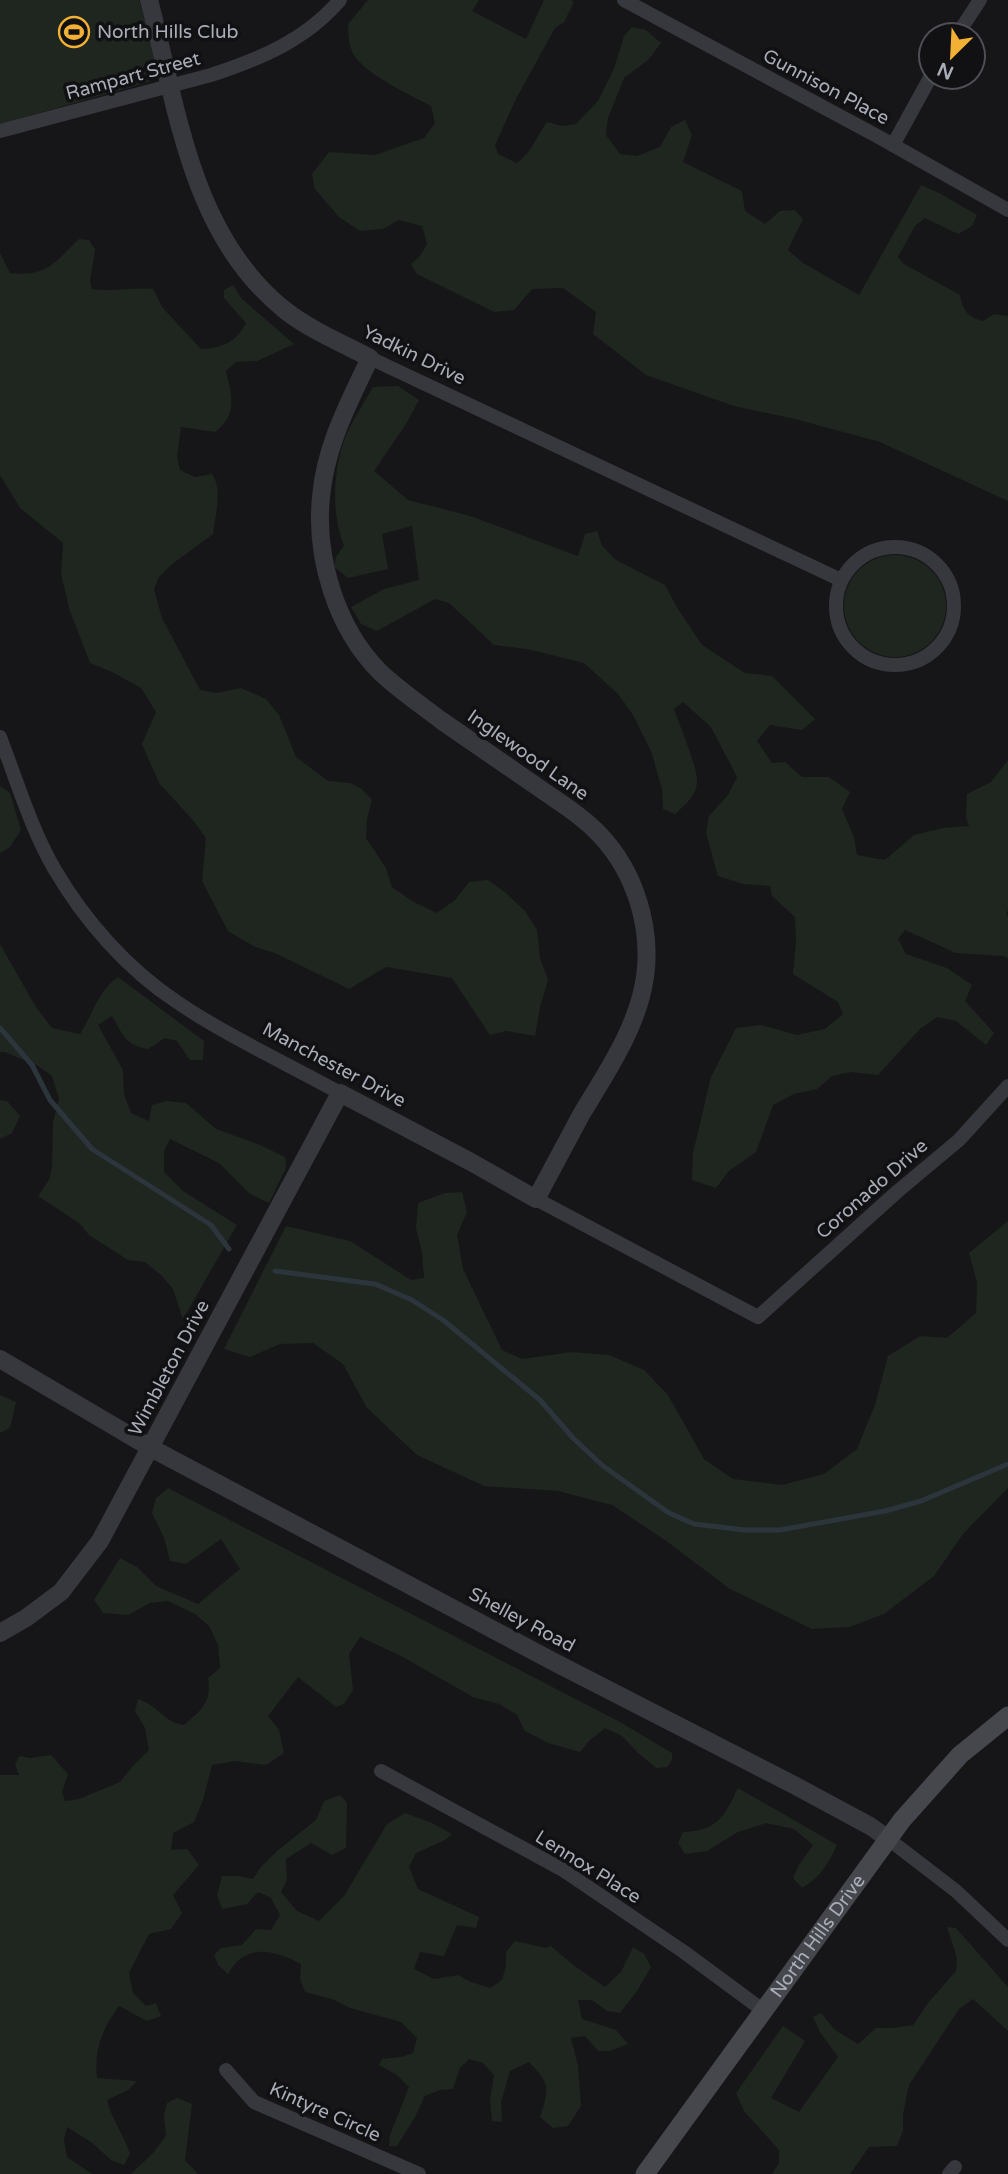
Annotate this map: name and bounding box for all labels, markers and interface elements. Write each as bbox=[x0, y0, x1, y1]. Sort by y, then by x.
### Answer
sports icon: North Hills Club bbox=[57, 15, 91, 49]
place label: North Hills Club bbox=[97, 21, 239, 43]
north arrow bbox=[917, 21, 987, 91]
street label: Gunnison Place bbox=[759, 44, 893, 130]
street label: Rampart Street bbox=[63, 48, 203, 104]
text: N bbox=[934, 57, 957, 84]
street label: Yadkin Drive bbox=[359, 321, 469, 389]
street label: Inglewood Lane bbox=[463, 705, 593, 805]
street label: Manchester Drive bbox=[259, 1018, 409, 1112]
street label: Coronado Drive bbox=[812, 1135, 932, 1243]
street label: Wimbleton Drive bbox=[124, 1296, 214, 1440]
street label: Shelley Road bbox=[465, 1583, 579, 1657]
street label: Lennox Place bbox=[531, 1826, 645, 1908]
street label: North Hills Drive bbox=[766, 1870, 870, 2002]
street label: Kintyre Circle bbox=[266, 2078, 384, 2146]

